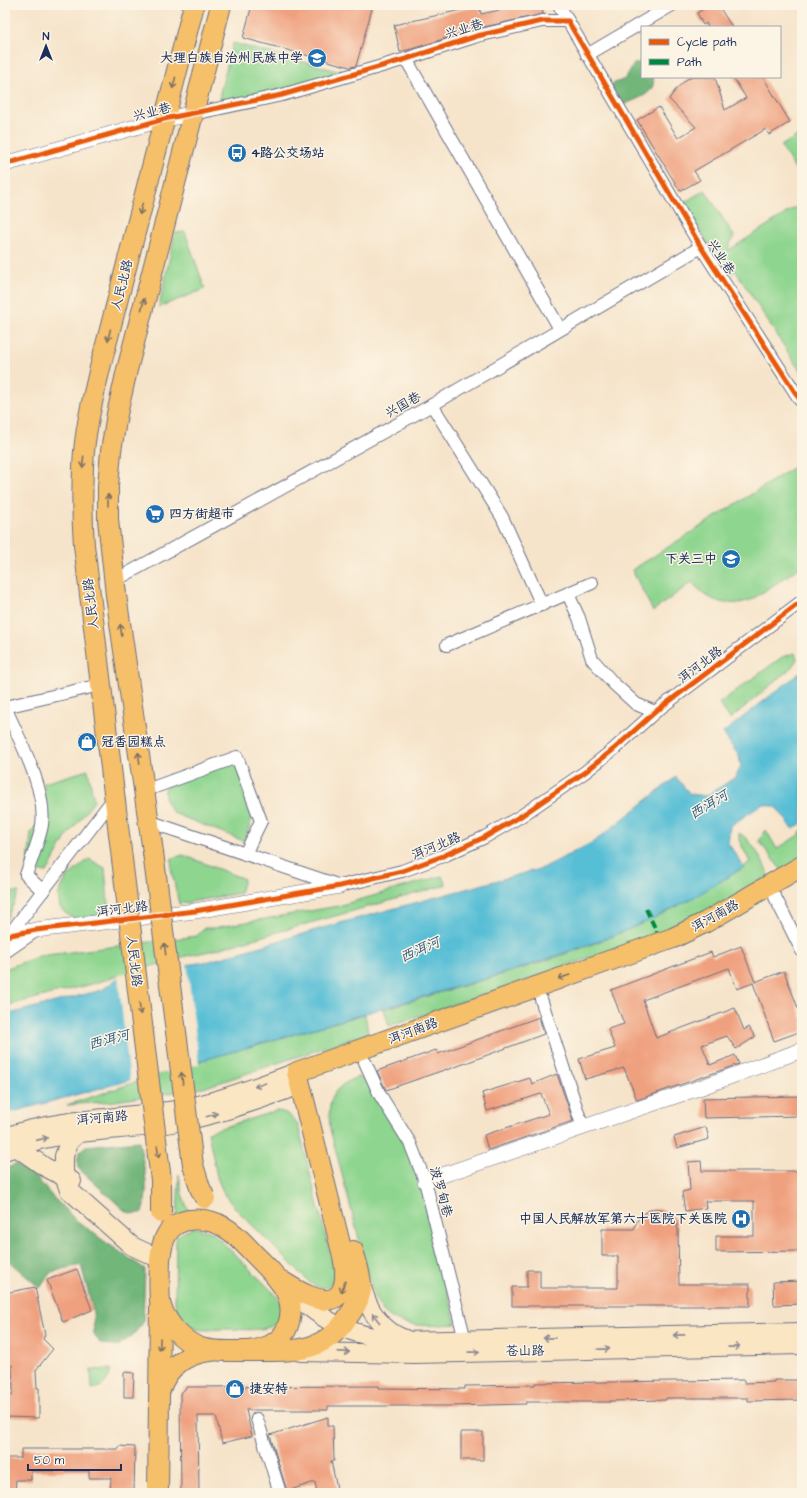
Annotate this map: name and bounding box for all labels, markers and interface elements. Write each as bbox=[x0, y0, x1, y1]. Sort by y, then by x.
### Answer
street label: 兴业巷 bbox=[443, 15, 485, 43]
north arrow bbox=[26, 26, 66, 66]
legend bbox=[641, 26, 781, 78]
text: N bbox=[43, 29, 50, 44]
text: Cycle path bbox=[677, 34, 736, 52]
school or university icon: 大理白族自治州民族中学 bbox=[306, 47, 328, 69]
place label: 大理白族自治州民族中学 bbox=[160, 49, 303, 67]
text: Path bbox=[677, 54, 702, 71]
one-way arrow bbox=[170, 77, 177, 90]
street label: 兴业巷 bbox=[131, 99, 173, 125]
bus stop icon: 4路公交场站 bbox=[226, 142, 248, 164]
place label: 4路公交场站 bbox=[251, 144, 325, 162]
one-way arrow bbox=[137, 202, 145, 215]
street label: 兴业巷 bbox=[703, 236, 739, 278]
street label: 人民北路 bbox=[107, 258, 137, 312]
one-way arrow bbox=[140, 298, 148, 311]
one-way arrow bbox=[105, 328, 112, 341]
street label: 兴国巷 bbox=[382, 388, 424, 422]
one-way arrow bbox=[80, 455, 87, 468]
one-way arrow bbox=[104, 494, 112, 507]
supermarket icon: 四方街超市 bbox=[144, 503, 166, 525]
place label: 四方街超市 bbox=[169, 505, 234, 523]
school or university icon: 下关三中 bbox=[720, 548, 742, 570]
place label: 下关三中 bbox=[665, 550, 717, 568]
street label: 人民北路 bbox=[79, 577, 103, 631]
one-way arrow bbox=[117, 624, 125, 637]
street label: 洱河北路 bbox=[674, 642, 726, 688]
shop icon: 冠香园糕点 bbox=[76, 731, 98, 753]
place label: 冠香园糕点 bbox=[101, 733, 166, 751]
one-way arrow bbox=[135, 752, 143, 765]
water label: 西洱河 bbox=[686, 785, 734, 824]
street label: 洱河北路 bbox=[409, 828, 463, 864]
street label: 洱河南路 bbox=[688, 896, 742, 936]
street label: 洱河北路 bbox=[95, 897, 149, 921]
water label: 西洱河 bbox=[397, 932, 445, 968]
street label: 人民北路 bbox=[122, 934, 146, 988]
one-way arrow bbox=[161, 943, 169, 956]
one-way arrow bbox=[558, 974, 571, 981]
one-way arrow bbox=[136, 1002, 144, 1015]
street label: 洱河南路 bbox=[385, 1014, 441, 1048]
water label: 西洱河 bbox=[86, 1024, 134, 1055]
one-way arrow bbox=[178, 1072, 185, 1085]
one-way arrow bbox=[255, 1082, 267, 1090]
street label: 洱河南路 bbox=[75, 1107, 129, 1129]
one-way arrow bbox=[205, 1110, 218, 1118]
one-way arrow bbox=[35, 1135, 48, 1143]
one-way arrow bbox=[154, 1145, 162, 1158]
street label: 波罗甸巷 bbox=[425, 1165, 457, 1219]
hospital icon: 中国人民解放军第六十医院下关医院 bbox=[730, 1208, 752, 1230]
place label: 中国人民解放军第六十医院下关医院 bbox=[519, 1210, 727, 1228]
one-way arrow bbox=[339, 1280, 347, 1292]
one-way arrow bbox=[372, 1312, 381, 1323]
one-way arrow bbox=[673, 1331, 686, 1338]
one-way arrow bbox=[543, 1334, 556, 1342]
one-way arrow bbox=[156, 1337, 164, 1350]
street label: 苍山路 bbox=[505, 1342, 545, 1360]
one-way arrow bbox=[727, 1343, 740, 1350]
one-way arrow bbox=[597, 1346, 610, 1353]
one-way arrow bbox=[337, 1348, 350, 1356]
one-way arrow bbox=[467, 1348, 480, 1356]
shop icon: 捷安特 bbox=[224, 1378, 246, 1400]
place label: 捷安特 bbox=[249, 1380, 288, 1398]
scale bar bbox=[28, 1446, 121, 1472]
text: 50 m bbox=[34, 1452, 65, 1469]

